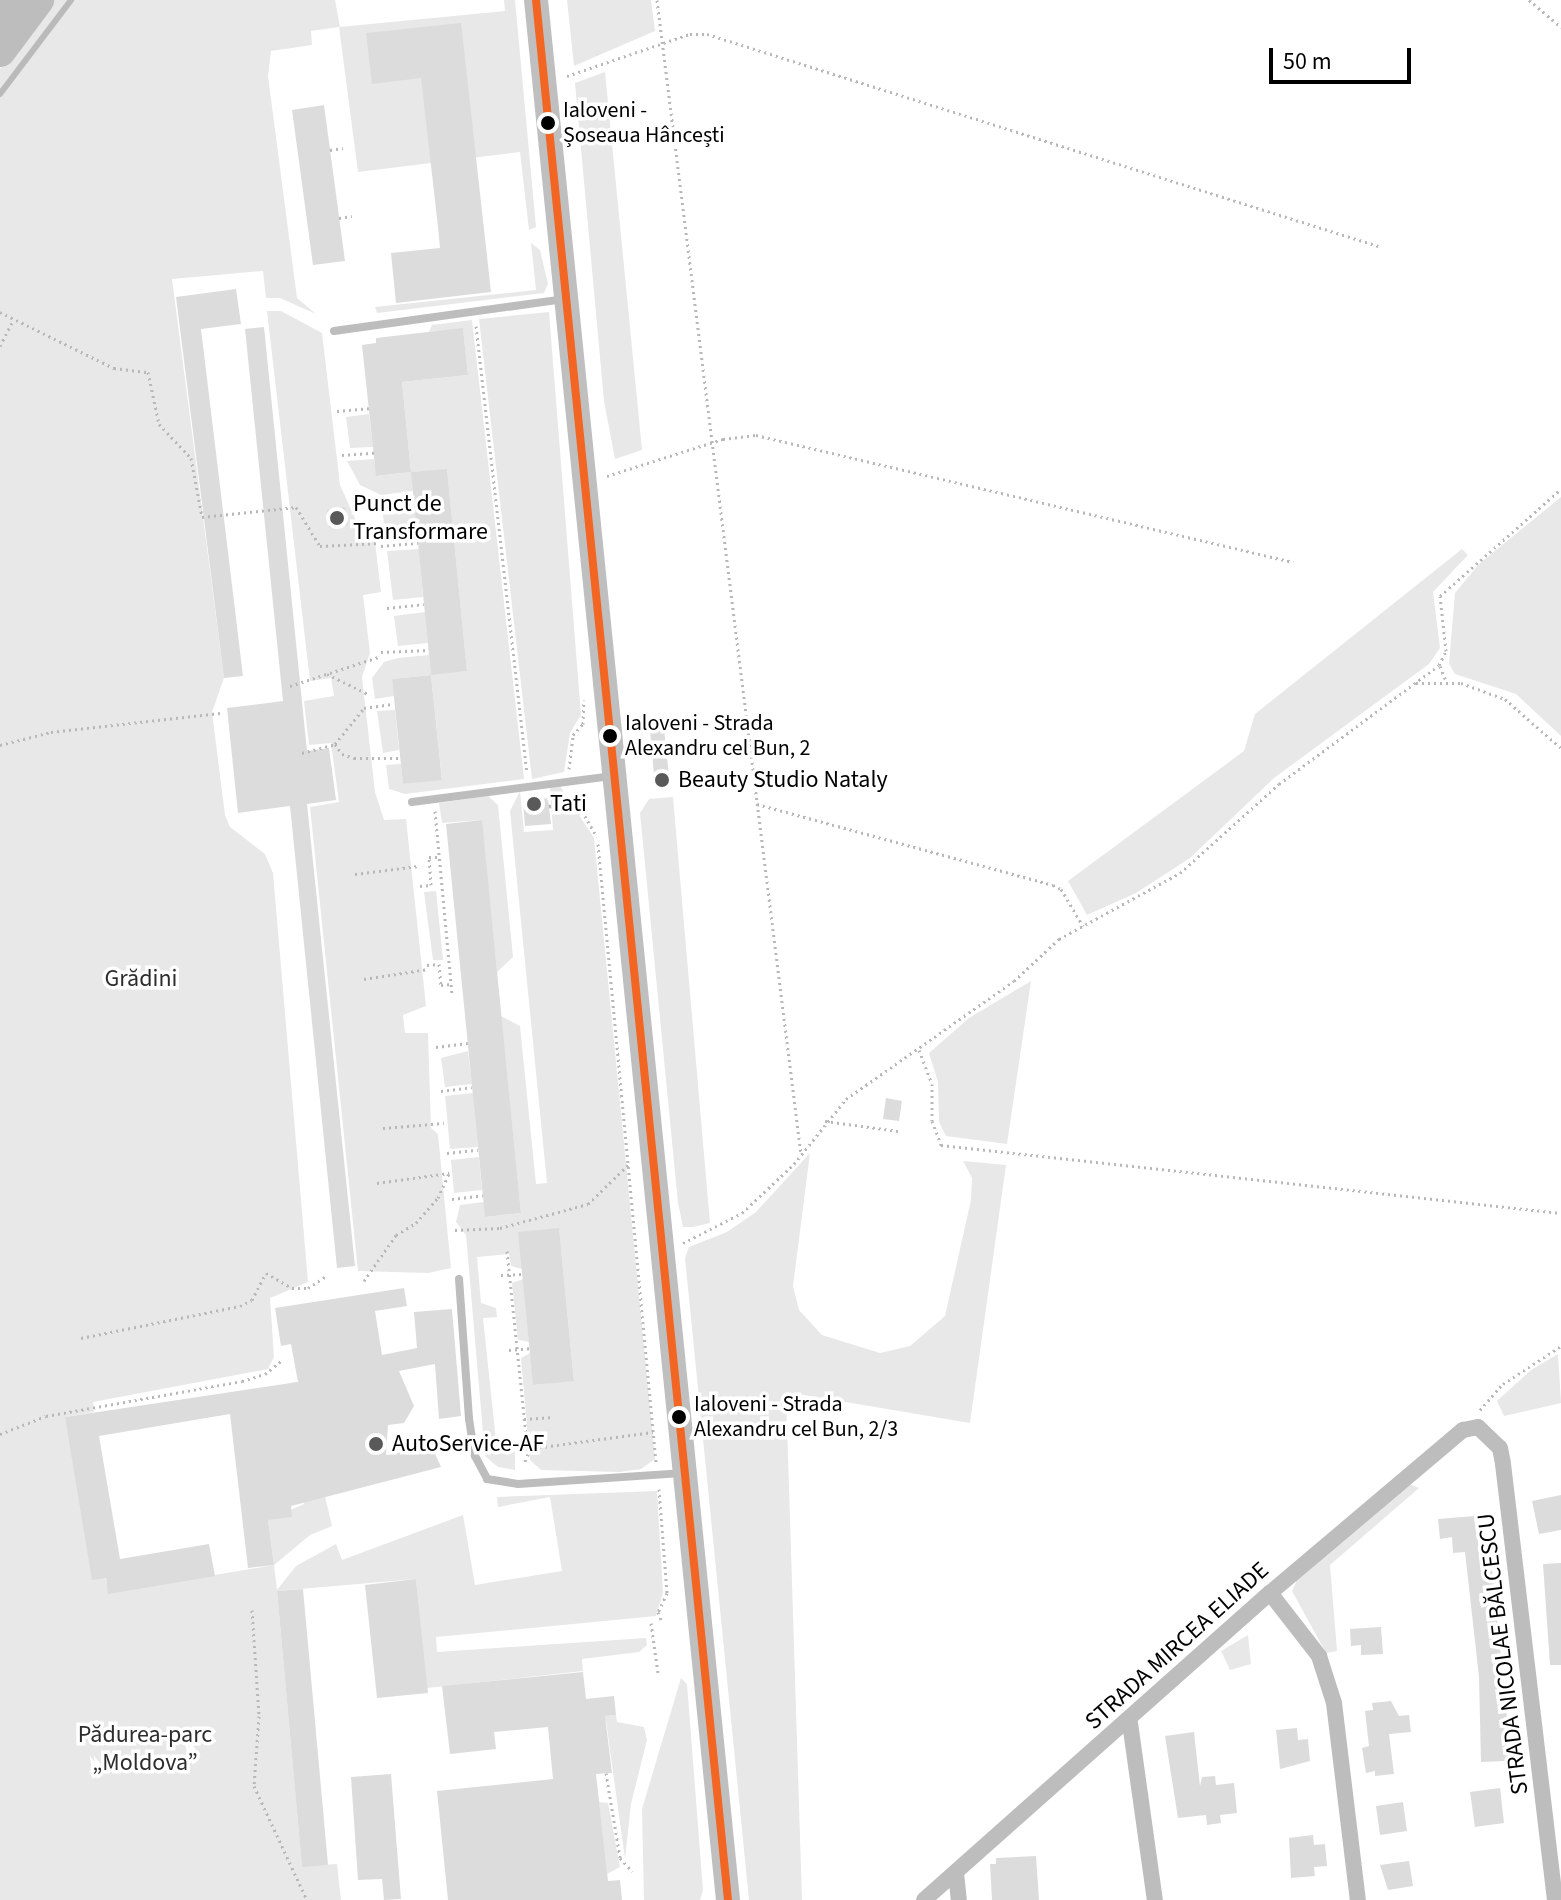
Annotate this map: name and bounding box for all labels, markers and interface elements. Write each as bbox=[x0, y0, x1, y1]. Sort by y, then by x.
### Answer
scale bar bbox=[1273, 32, 1415, 82]
text: 50 m bbox=[1283, 44, 1332, 79]
place label: Ialoveni - Șoseaua Hâncești bbox=[563, 97, 725, 148]
marker: Ialoveni - Șoseaua Hâncești bbox=[540, 115, 556, 131]
place label: Punct de Transformare bbox=[353, 490, 488, 546]
marker: Punct de Transformare bbox=[328, 509, 346, 527]
place label: Ialoveni - Strada Alexandru cel Bun, 2 bbox=[625, 710, 810, 762]
marker: Ialoveni - Strada Alexandru cel Bun, 2 bbox=[602, 728, 618, 744]
place label: Beauty Studio Nataly bbox=[678, 766, 888, 794]
marker: Beauty Studio Nataly bbox=[653, 771, 671, 789]
place label: Tati bbox=[550, 790, 587, 818]
marker: Tati bbox=[525, 795, 543, 813]
park label: Grădini bbox=[105, 965, 177, 993]
place label: Ialoveni - Strada Alexandru cel Bun, 2/3 bbox=[694, 1391, 898, 1442]
marker: Ialoveni - Strada Alexandru cel Bun, 2/3 bbox=[671, 1409, 687, 1425]
place label: AutoService-AF bbox=[392, 1430, 544, 1458]
marker: AutoService-AF bbox=[367, 1435, 385, 1453]
street label: STRADA NICOLAE BĂLCESCU bbox=[1471, 1512, 1535, 1796]
street label: STRADA MIRCEA ELIADE bbox=[1079, 1556, 1275, 1736]
park label: Pădurea-parc „Moldova” bbox=[78, 1721, 212, 1777]

